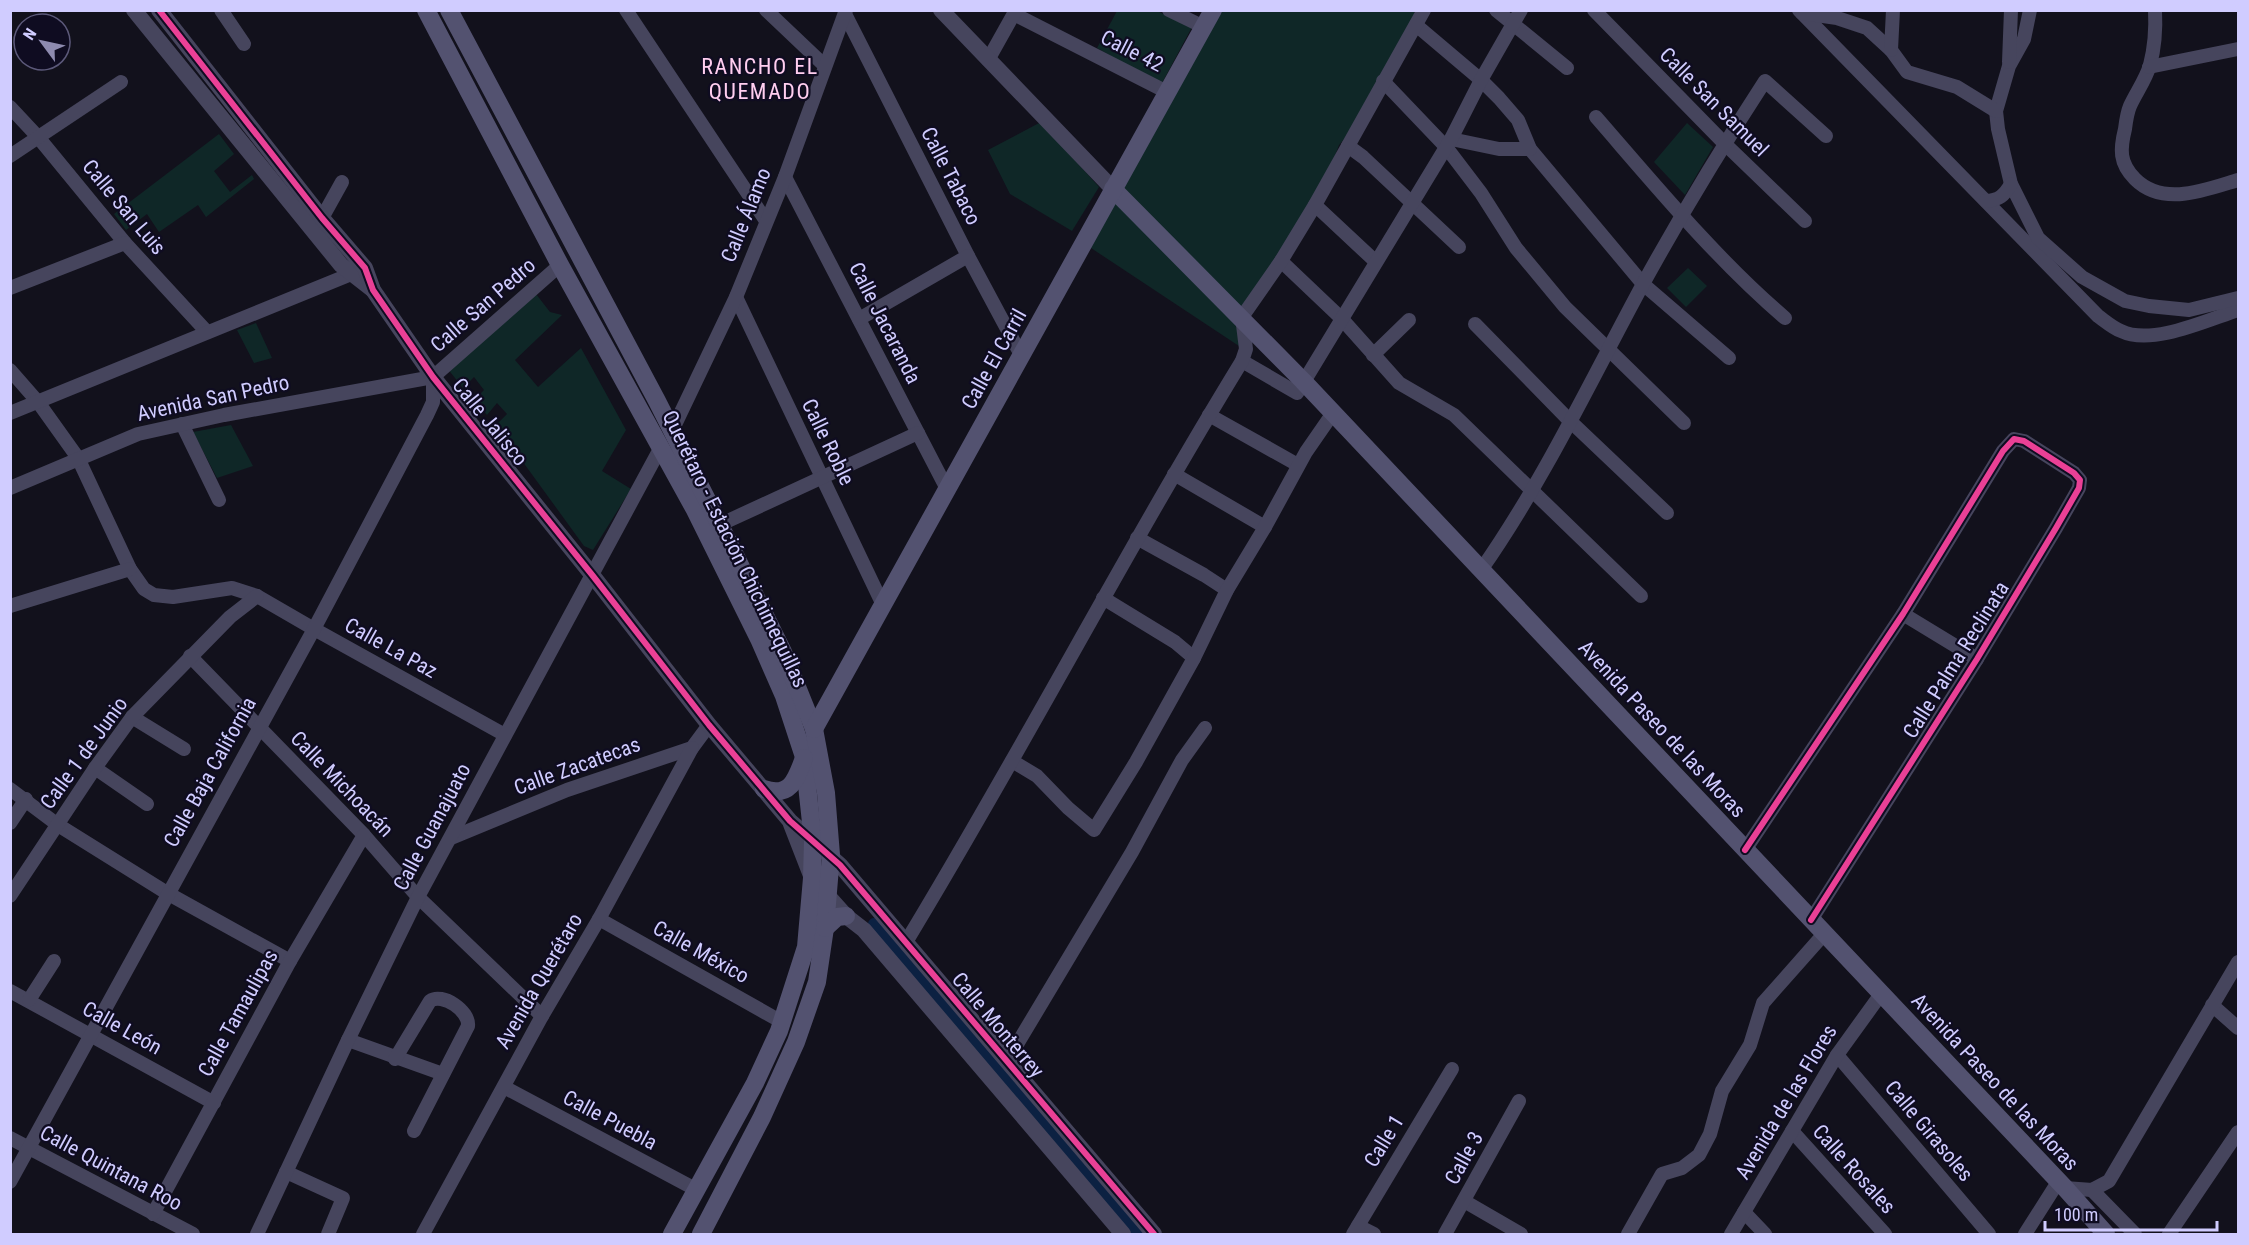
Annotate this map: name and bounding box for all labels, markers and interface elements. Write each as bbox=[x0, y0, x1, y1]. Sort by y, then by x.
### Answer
north arrow bbox=[12, 12, 72, 72]
text: N bbox=[19, 25, 40, 43]
street label: Calle 42 bbox=[1097, 25, 1167, 77]
street label: Calle San Samuel bbox=[1655, 43, 1773, 161]
district label: RANCHO EL QUEMADO bbox=[701, 54, 819, 104]
street label: Calle Tabaco bbox=[916, 123, 986, 229]
street label: Calle San Luis bbox=[77, 155, 171, 259]
street label: Calle Álamo bbox=[716, 164, 776, 266]
street label: Calle San Pedro bbox=[426, 253, 540, 357]
street label: Calle Jacaranda bbox=[844, 258, 926, 388]
street label: Calle El Carril bbox=[957, 305, 1031, 413]
street label: Avenida San Pedro bbox=[135, 370, 291, 426]
street label: Calle Jalisco bbox=[447, 373, 533, 471]
street label: Calle Roble bbox=[797, 395, 859, 489]
street label: Querétaro - Estación Chichimequillas bbox=[657, 407, 813, 691]
street label: Calle Palma Reclinata bbox=[1898, 577, 2014, 743]
street label: Calle La Paz bbox=[341, 613, 441, 683]
street label: Avenida Paseo de las Moras bbox=[1574, 635, 1750, 823]
street label: Calle 1 de Junio bbox=[35, 692, 133, 814]
street label: Calle Baja California bbox=[159, 693, 261, 851]
street label: Calle Michoacán bbox=[286, 726, 398, 842]
street label: Calle Zacatecas bbox=[511, 732, 643, 800]
street label: Calle Guanajuato bbox=[388, 759, 476, 895]
street label: Avenida Querétaro bbox=[491, 909, 587, 1053]
street label: Calle México bbox=[649, 916, 753, 988]
street label: Calle Tamaulipas bbox=[193, 945, 283, 1081]
street label: Calle Monterrey bbox=[947, 968, 1049, 1083]
street label: Avenida Paseo de las Moras bbox=[1907, 988, 2083, 1176]
street label: Calle León bbox=[78, 996, 166, 1060]
street label: Avenida de las Flores bbox=[1730, 1020, 1842, 1184]
street label: Calle Girasoles bbox=[1880, 1076, 1978, 1186]
street label: Calle Puebla bbox=[559, 1085, 661, 1155]
street label: Calle 1 bbox=[1359, 1111, 1409, 1171]
street label: Calle Rosales bbox=[1808, 1119, 1900, 1219]
street label: Calle Quintana Roo bbox=[36, 1120, 186, 1216]
street label: Calle 3 bbox=[1440, 1127, 1488, 1189]
scale bar bbox=[2045, 1194, 2218, 1232]
text: 100 m bbox=[2054, 1204, 2098, 1225]

